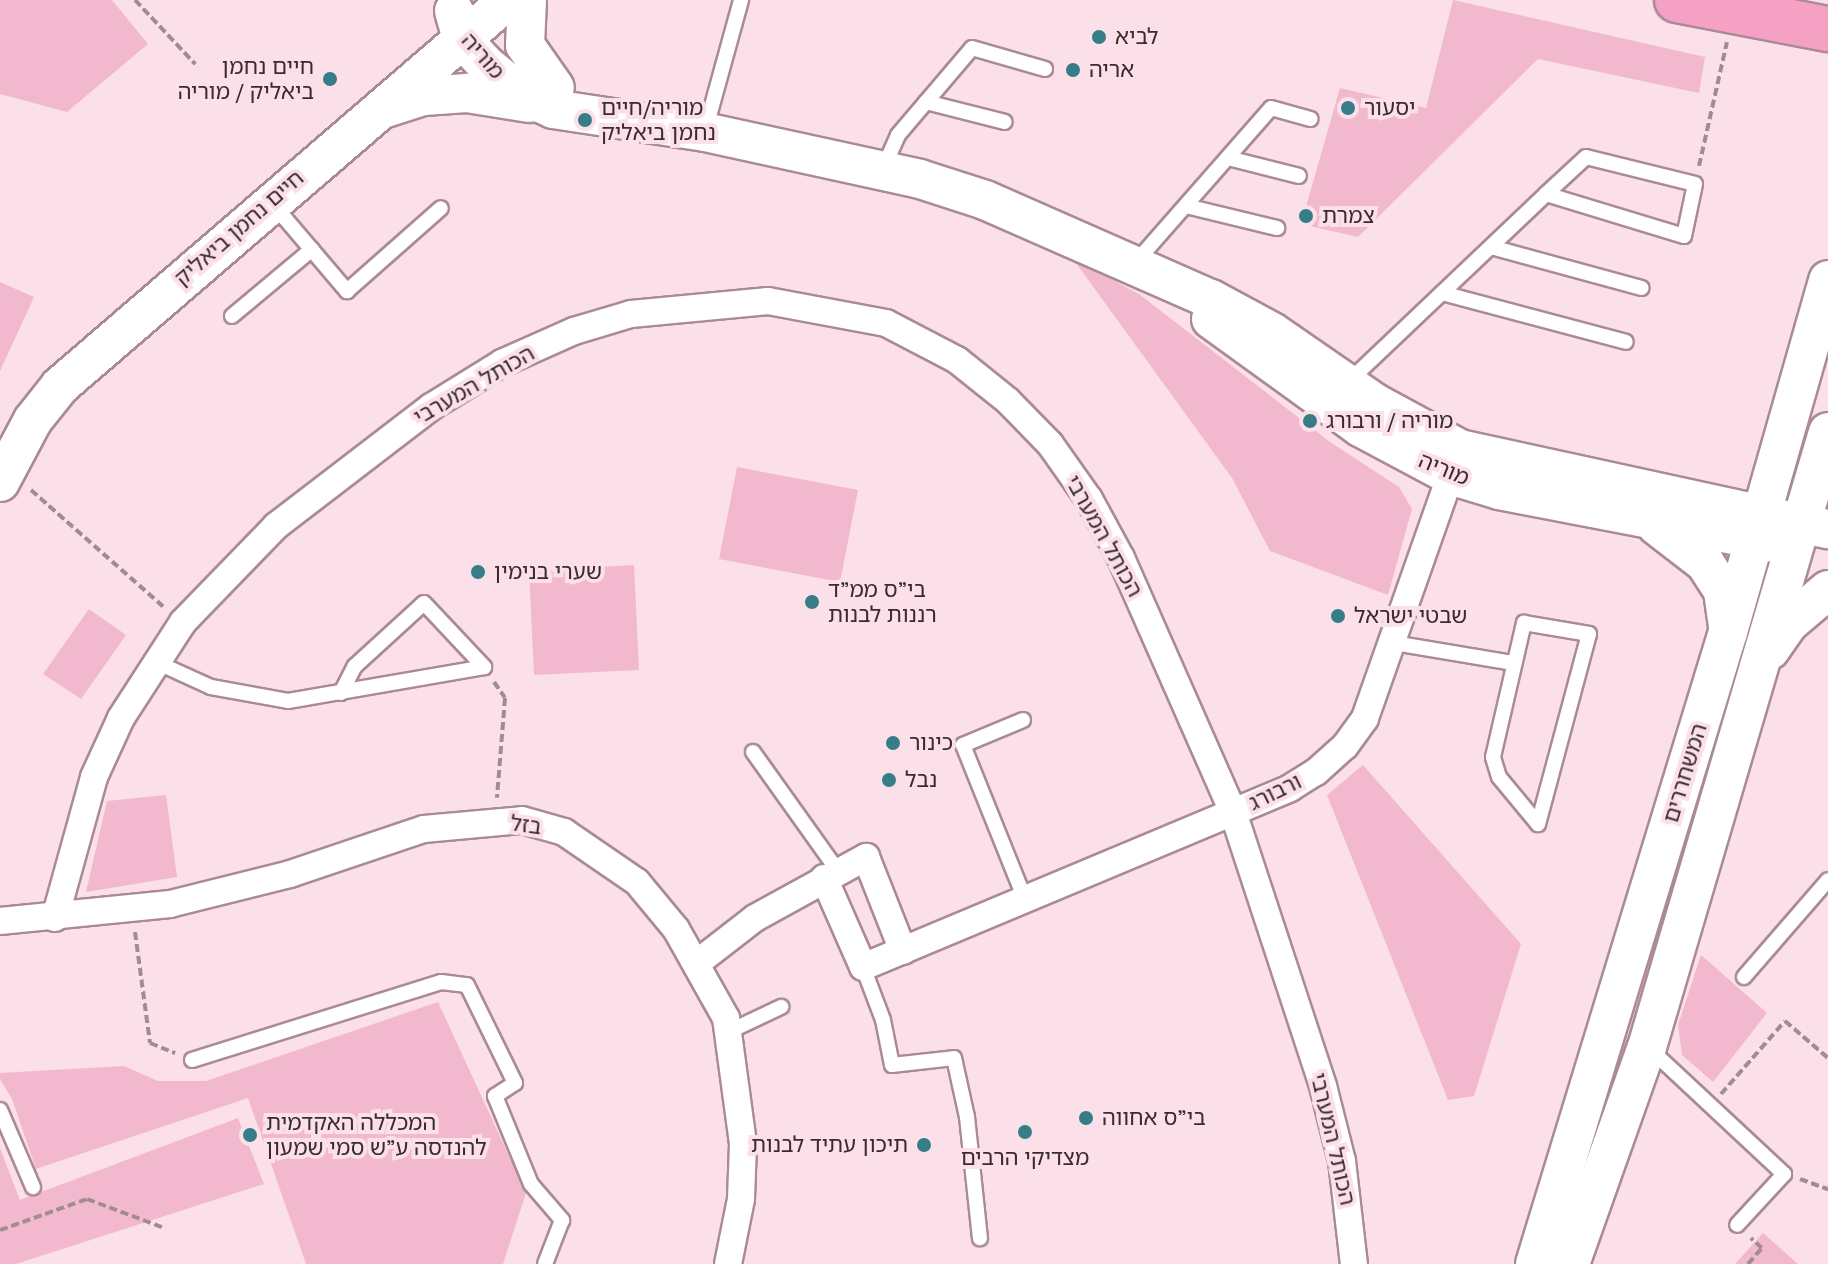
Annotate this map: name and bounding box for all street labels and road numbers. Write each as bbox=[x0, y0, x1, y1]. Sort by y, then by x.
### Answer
street label: מוריה bbox=[456, 28, 510, 84]
street label: חיים נחמן ביאליק bbox=[169, 165, 309, 291]
street label: הכותל המערבי bbox=[409, 340, 539, 430]
street label: מוריה bbox=[1415, 447, 1473, 491]
street label: הכותל המערבי bbox=[1060, 471, 1148, 601]
street label: המשחררים bbox=[1657, 720, 1713, 826]
street label: ורבורג bbox=[1244, 768, 1306, 816]
street label: בזל bbox=[509, 810, 543, 840]
street label: הכותל המערבי bbox=[1305, 1070, 1361, 1208]

